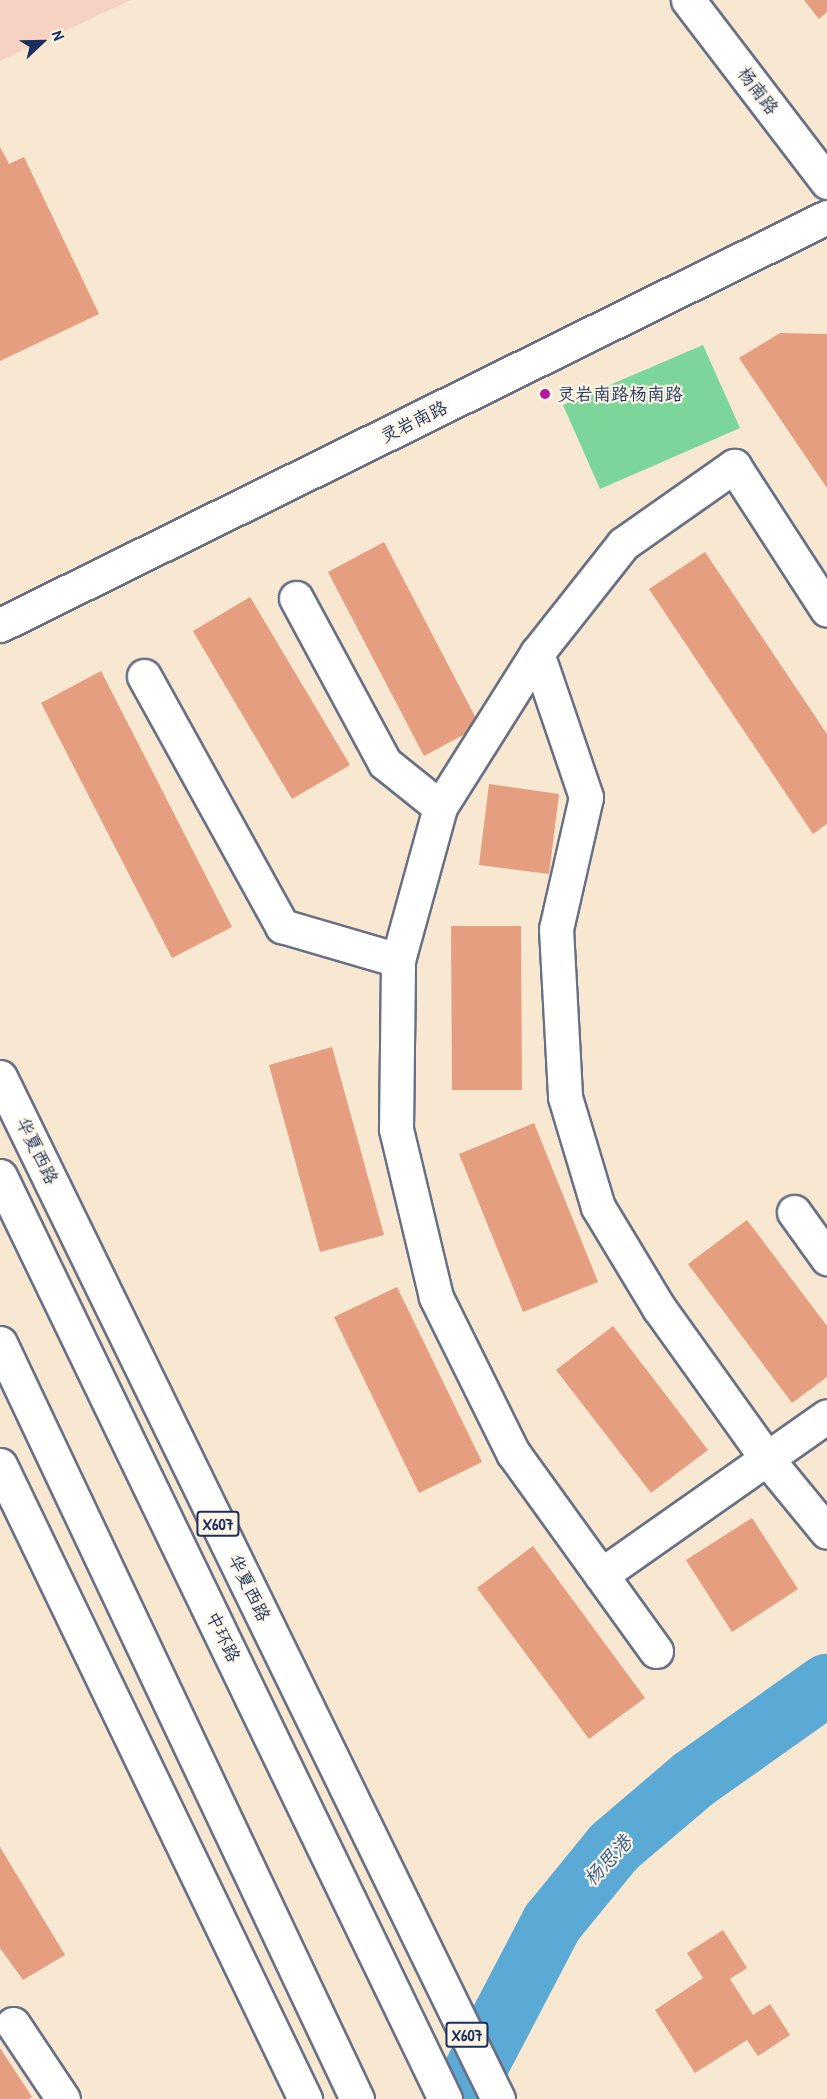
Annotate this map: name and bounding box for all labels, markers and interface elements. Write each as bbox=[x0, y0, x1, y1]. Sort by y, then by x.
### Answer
north arrow bbox=[12, 12, 72, 72]
text: N bbox=[47, 27, 70, 43]
street label: 杨南路 bbox=[733, 63, 783, 119]
place label: 灵岩南路杨南路 bbox=[557, 383, 683, 405]
marker: 灵岩南路杨南路 bbox=[538, 387, 552, 401]
street label: 灵岩南路 bbox=[377, 397, 451, 447]
street label: 华夏西路 bbox=[12, 1114, 62, 1188]
road number: X607 bbox=[196, 1511, 240, 1537]
street label: 华夏西路 bbox=[224, 1551, 274, 1625]
street label: 中环路 bbox=[201, 1608, 245, 1666]
water label: 杨思港 bbox=[578, 1830, 636, 1890]
road number: X607 bbox=[444, 2022, 490, 2048]

